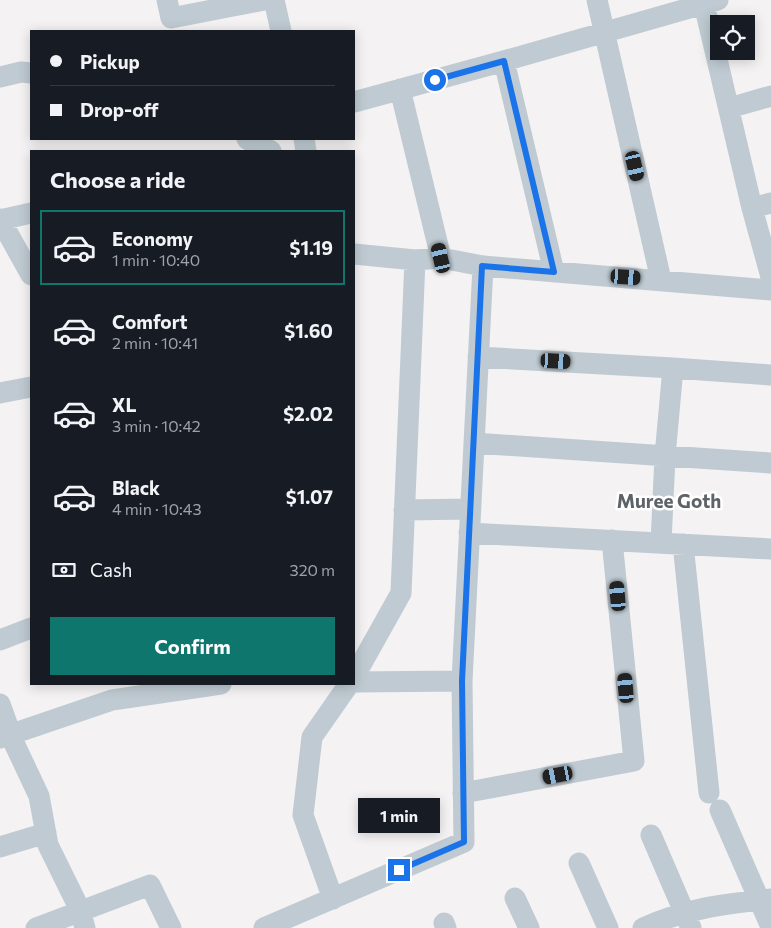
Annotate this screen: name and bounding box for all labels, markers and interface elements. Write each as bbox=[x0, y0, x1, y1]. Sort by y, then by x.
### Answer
map controls bbox=[710, 15, 755, 60]
button: locate bbox=[710, 15, 755, 60]
text: Pickup bbox=[80, 50, 140, 73]
route start bbox=[424, 69, 446, 91]
text: Drop-off bbox=[80, 98, 159, 121]
car bbox=[624, 150, 645, 182]
text: Choose a ride bbox=[50, 166, 185, 193]
icon: car bbox=[52, 225, 97, 270]
text: Economy bbox=[112, 227, 193, 250]
text: $1.19 bbox=[290, 236, 333, 259]
car bbox=[430, 242, 451, 274]
text: 1 min · 10:40 bbox=[112, 250, 200, 269]
car bbox=[610, 268, 641, 286]
icon: car bbox=[52, 308, 97, 353]
text: Comfort bbox=[112, 310, 188, 333]
text: $1.60 bbox=[284, 319, 333, 342]
text: 2 min · 10:41 bbox=[112, 333, 198, 352]
car bbox=[540, 353, 571, 369]
icon: car bbox=[52, 391, 97, 436]
text: XL bbox=[112, 393, 137, 416]
text: $2.02 bbox=[283, 402, 333, 425]
text: 3 min · 10:42 bbox=[112, 416, 201, 435]
icon: car bbox=[52, 474, 97, 519]
text: Black bbox=[112, 476, 160, 499]
text: $1.07 bbox=[286, 485, 333, 508]
district label: Muree Goth bbox=[617, 489, 721, 512]
text: 4 min · 10:43 bbox=[112, 499, 202, 518]
icon: cash bbox=[50, 556, 78, 584]
text: Cash bbox=[90, 558, 132, 581]
text: 320 m bbox=[290, 560, 335, 579]
car bbox=[609, 580, 626, 612]
button: Confirm bbox=[50, 617, 335, 675]
car bbox=[617, 672, 634, 704]
car bbox=[541, 765, 574, 785]
callout: 1 min bbox=[358, 798, 440, 832]
text: 1 min bbox=[380, 806, 418, 825]
route end bbox=[388, 859, 410, 881]

